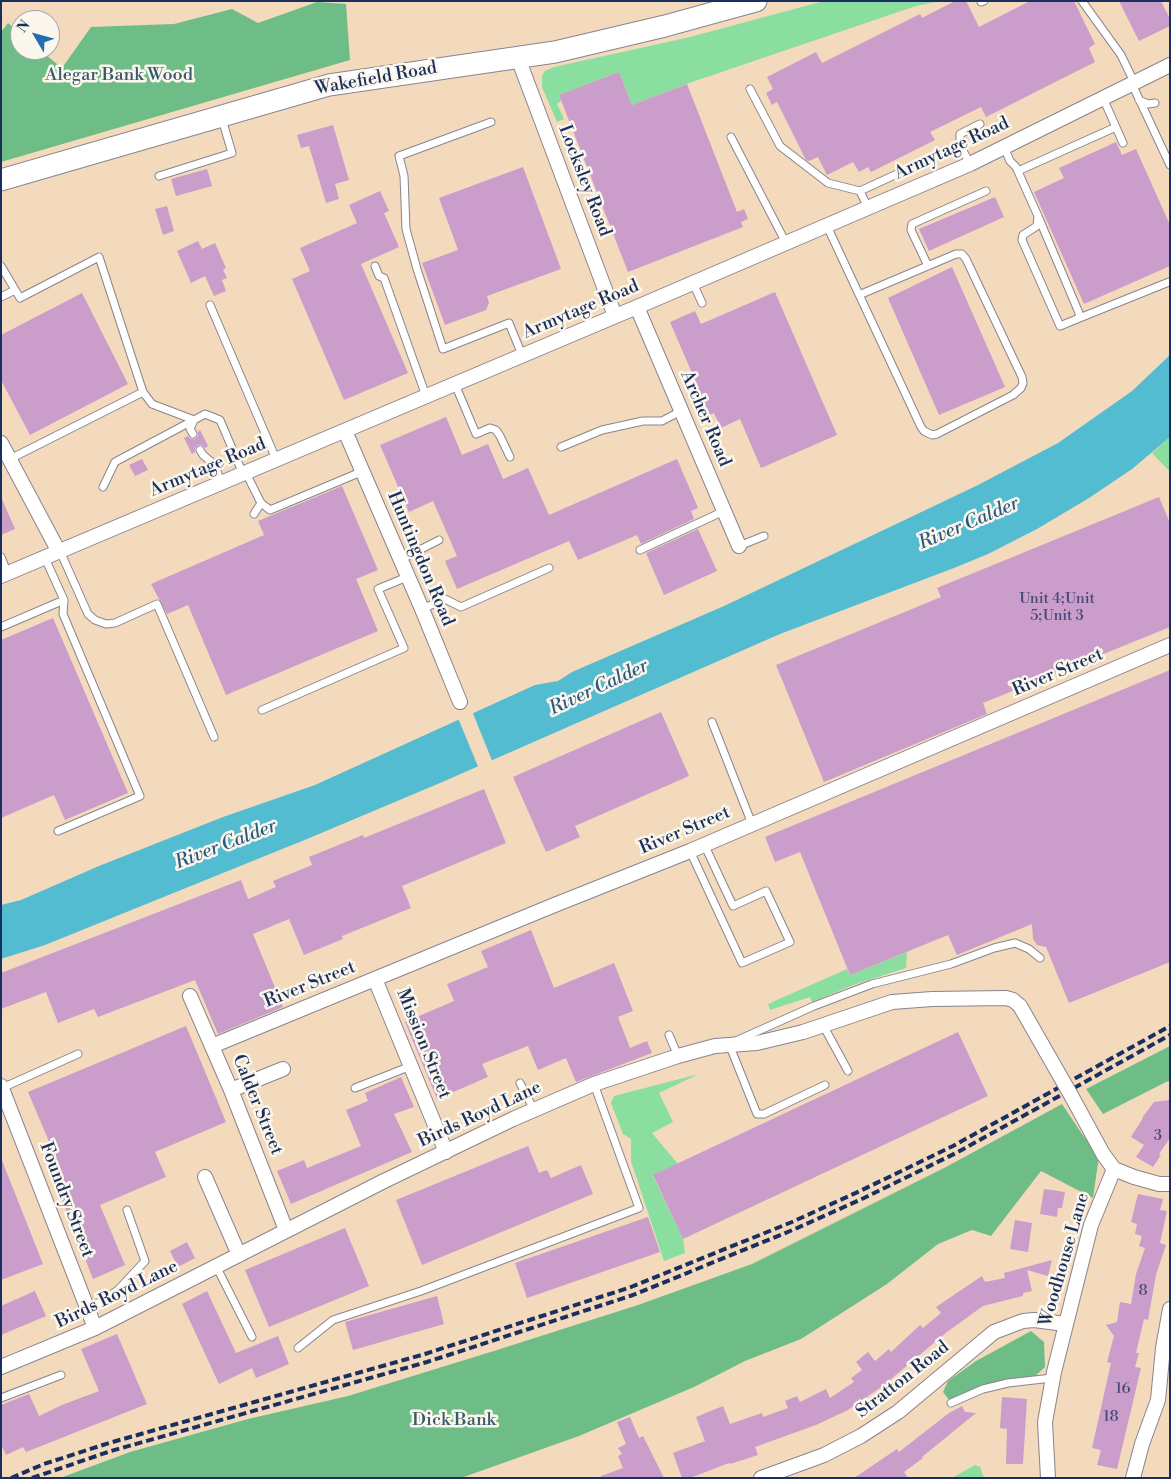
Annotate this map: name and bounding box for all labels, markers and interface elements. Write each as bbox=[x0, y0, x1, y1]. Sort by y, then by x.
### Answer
north arrow bbox=[10, 10, 60, 60]
text: N bbox=[13, 17, 34, 36]
street label: Wakefield Road bbox=[313, 58, 439, 100]
park label: Alegar Bank Wood bbox=[45, 65, 193, 87]
street label: Armytage Road bbox=[891, 113, 1013, 185]
street label: Locksley Road bbox=[553, 122, 615, 240]
street label: Armytage Road bbox=[520, 276, 642, 344]
street label: Archer Road bbox=[675, 368, 735, 470]
street label: Armytage Road bbox=[147, 434, 269, 502]
street label: Huntingdon Road bbox=[382, 488, 458, 630]
water label: River Calder bbox=[915, 493, 1023, 555]
house number: Unit 4;Unit 5;Unit 3 bbox=[1019, 590, 1095, 625]
street label: River Street bbox=[1009, 644, 1107, 702]
water label: River Calder bbox=[546, 655, 652, 721]
street label: River Street bbox=[636, 802, 734, 860]
water label: River Calder bbox=[172, 815, 280, 875]
street label: River Street bbox=[261, 957, 359, 1013]
street label: Mission Street bbox=[391, 986, 455, 1102]
street label: Calder Street bbox=[227, 1052, 287, 1158]
street label: Birds Royd Lane bbox=[415, 1077, 545, 1153]
house number: 3 bbox=[1154, 1127, 1162, 1145]
street label: Foundry Street bbox=[34, 1139, 98, 1261]
street label: Woodhouse Lane bbox=[1036, 1191, 1094, 1329]
street label: Birds Royd Lane bbox=[52, 1256, 182, 1334]
house number: 8 bbox=[1138, 1282, 1148, 1300]
street label: Stratton Road bbox=[852, 1337, 954, 1423]
house number: 16 bbox=[1115, 1380, 1131, 1398]
house number: 18 bbox=[1103, 1408, 1119, 1426]
park label: Dick Bank bbox=[412, 1410, 496, 1432]

